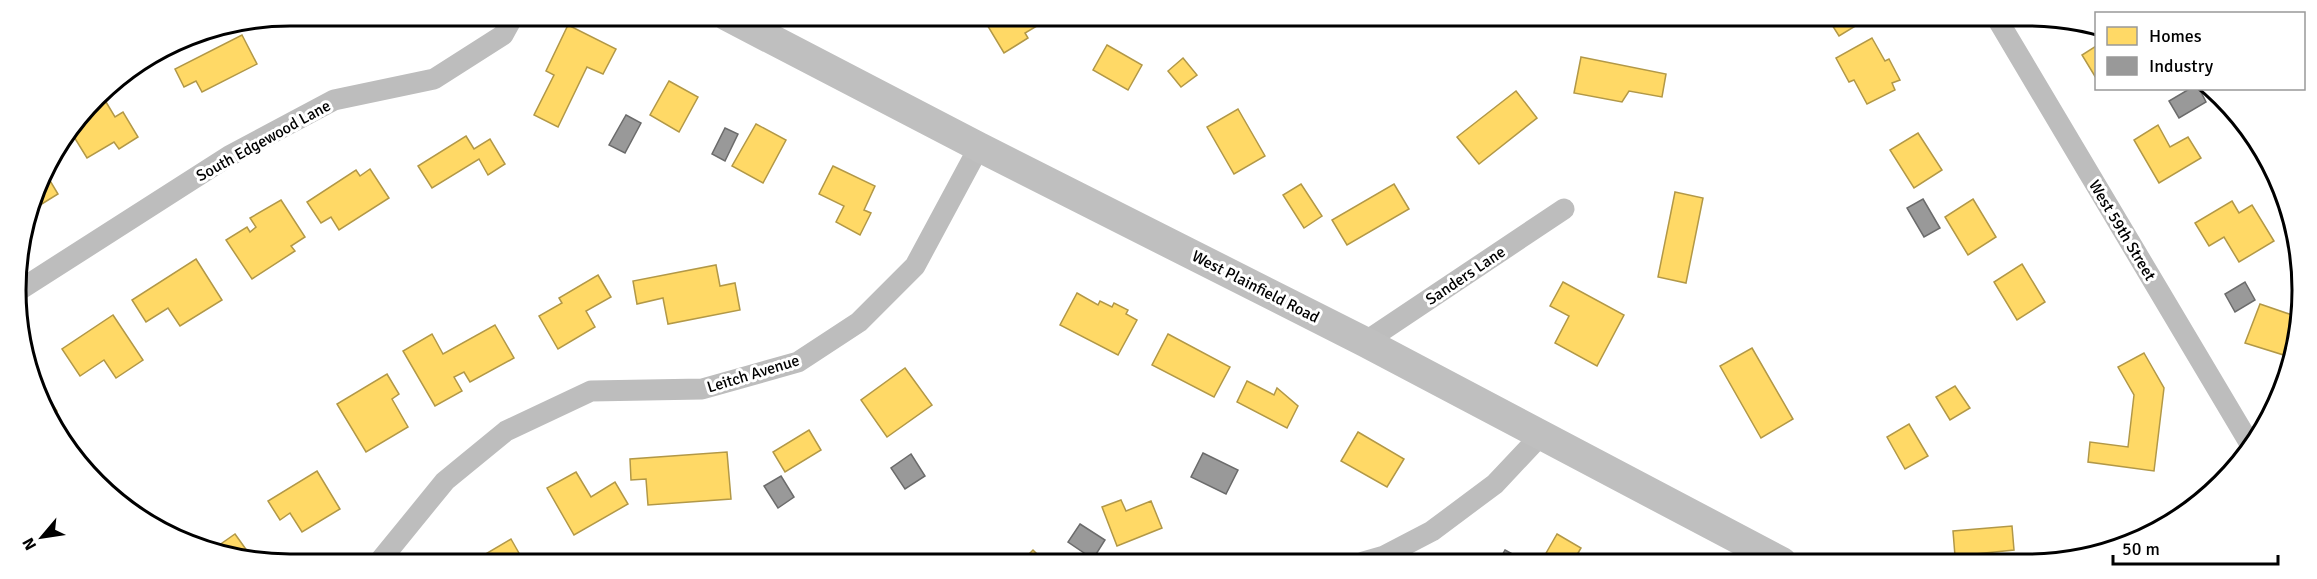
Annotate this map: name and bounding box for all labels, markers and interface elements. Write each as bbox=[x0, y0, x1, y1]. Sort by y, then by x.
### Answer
legend bbox=[2095, 12, 2305, 90]
text: Homes bbox=[2149, 25, 2202, 47]
text: Industry bbox=[2149, 55, 2214, 77]
street label: South Edgewood Lane bbox=[193, 96, 334, 186]
street label: West 59th Street bbox=[2084, 177, 2160, 285]
street label: Sanders Lane bbox=[1422, 242, 1509, 310]
street label: West Plainfield Road bbox=[1189, 246, 1323, 328]
street label: Leitch Avenue bbox=[705, 350, 802, 397]
north arrow bbox=[12, 507, 72, 567]
scale bar bbox=[2113, 528, 2278, 566]
text: N bbox=[18, 534, 41, 554]
text: 50 m bbox=[2122, 538, 2160, 560]

